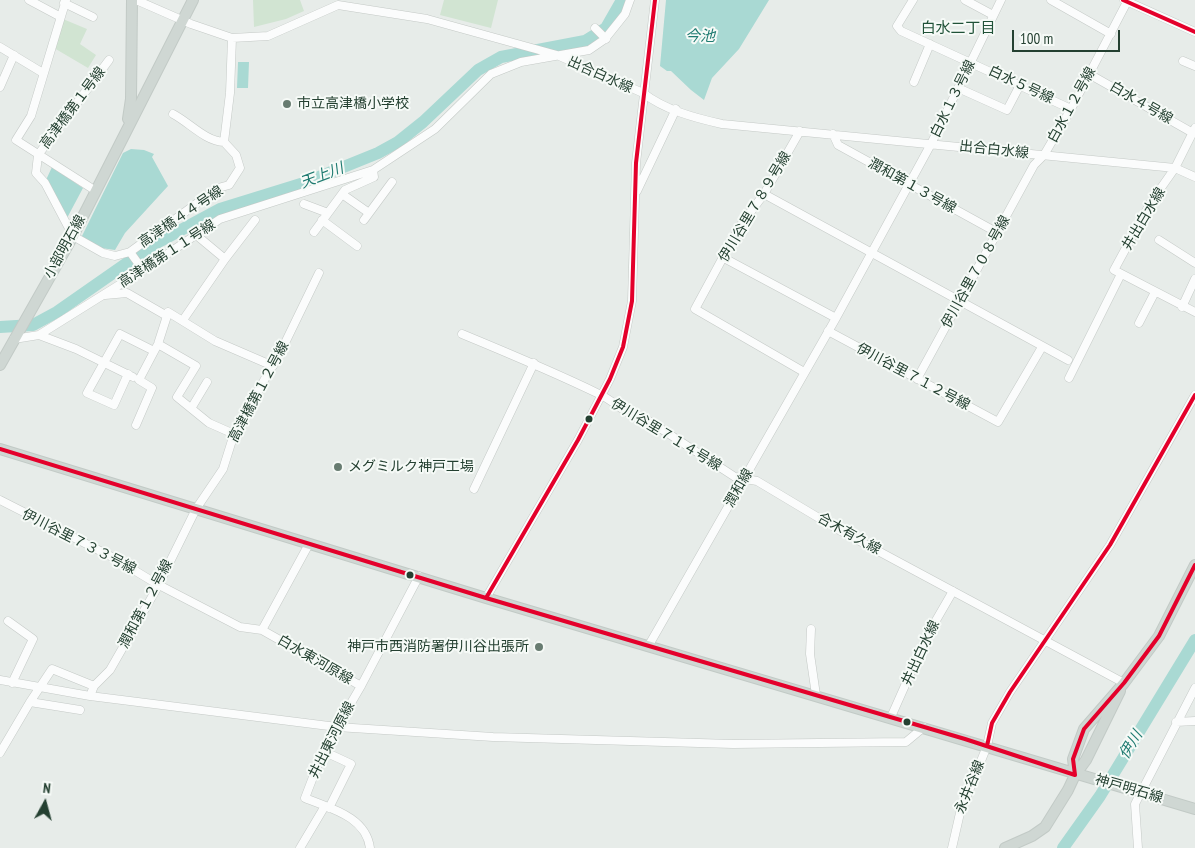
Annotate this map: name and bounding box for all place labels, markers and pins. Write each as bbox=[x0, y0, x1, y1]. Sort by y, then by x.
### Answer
place label: 市立高津橋小学校 bbox=[297, 96, 409, 112]
marker: 市立高津橋小学校 bbox=[281, 98, 293, 110]
unlabelled marker bbox=[584, 414, 594, 424]
place label: メグミルク神戸工場 bbox=[348, 459, 474, 475]
marker: メグミルク神戸工場 bbox=[332, 461, 344, 473]
unlabelled marker bbox=[405, 570, 415, 580]
place label: 神戸市西消防署伊川谷出張所 bbox=[347, 639, 529, 655]
marker: 神戸市西消防署伊川谷出張所 bbox=[533, 641, 545, 653]
unlabelled marker bbox=[902, 717, 912, 727]

